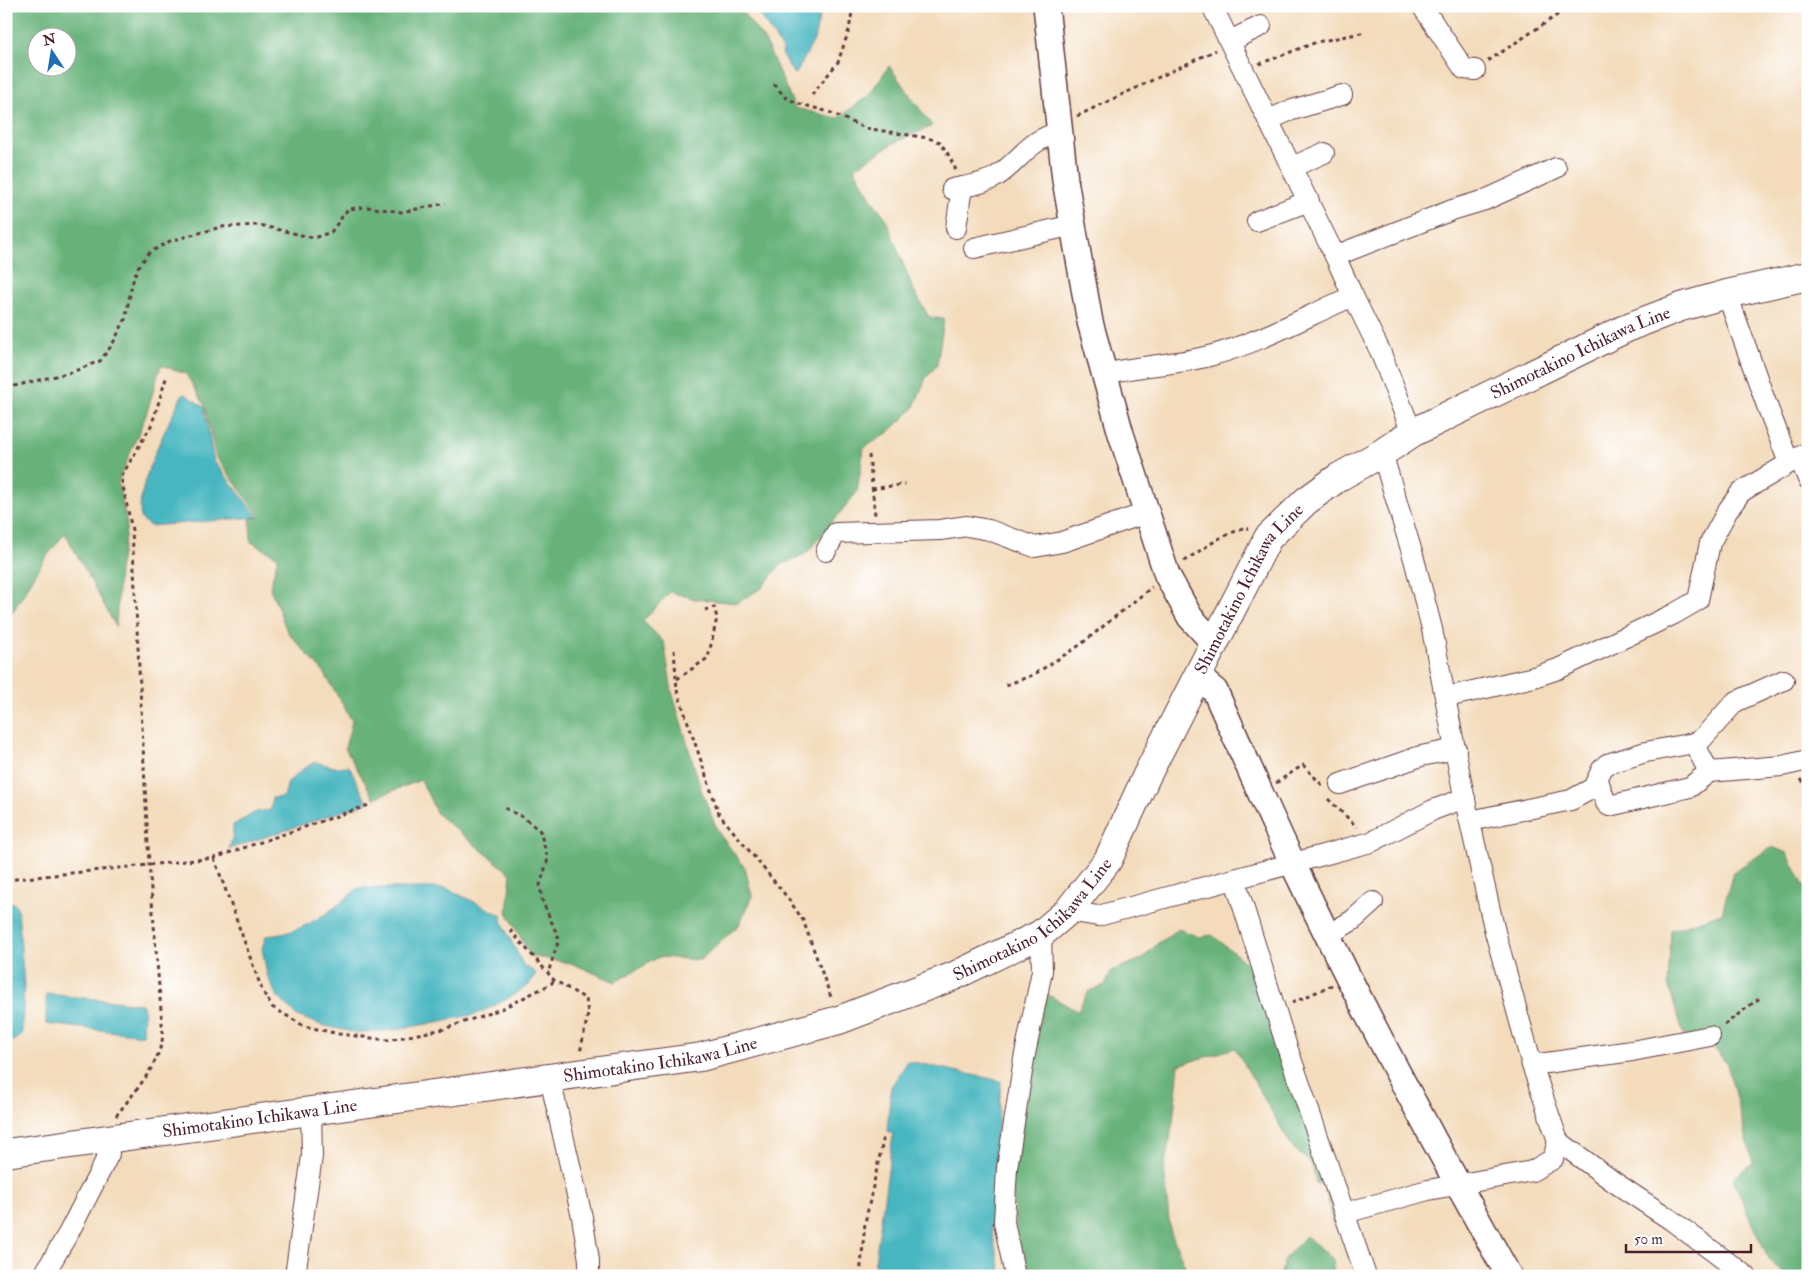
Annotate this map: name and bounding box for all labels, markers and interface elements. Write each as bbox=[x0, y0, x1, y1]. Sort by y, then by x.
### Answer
north arrow bbox=[28, 28, 78, 78]
text: N bbox=[41, 30, 58, 50]
street label: Shimotakino Ichikawa Line bbox=[1487, 300, 1674, 404]
street label: Shimotakino Ichikawa Line bbox=[1189, 498, 1309, 678]
street label: Shimotakino Ichikawa Line bbox=[949, 853, 1117, 986]
street label: Shimotakino Ichikawa Line bbox=[562, 1031, 760, 1087]
street label: Shimotakino Ichikawa Line bbox=[161, 1093, 359, 1143]
scale bar bbox=[1626, 1222, 1752, 1254]
text: 50 m bbox=[1634, 1230, 1663, 1249]

